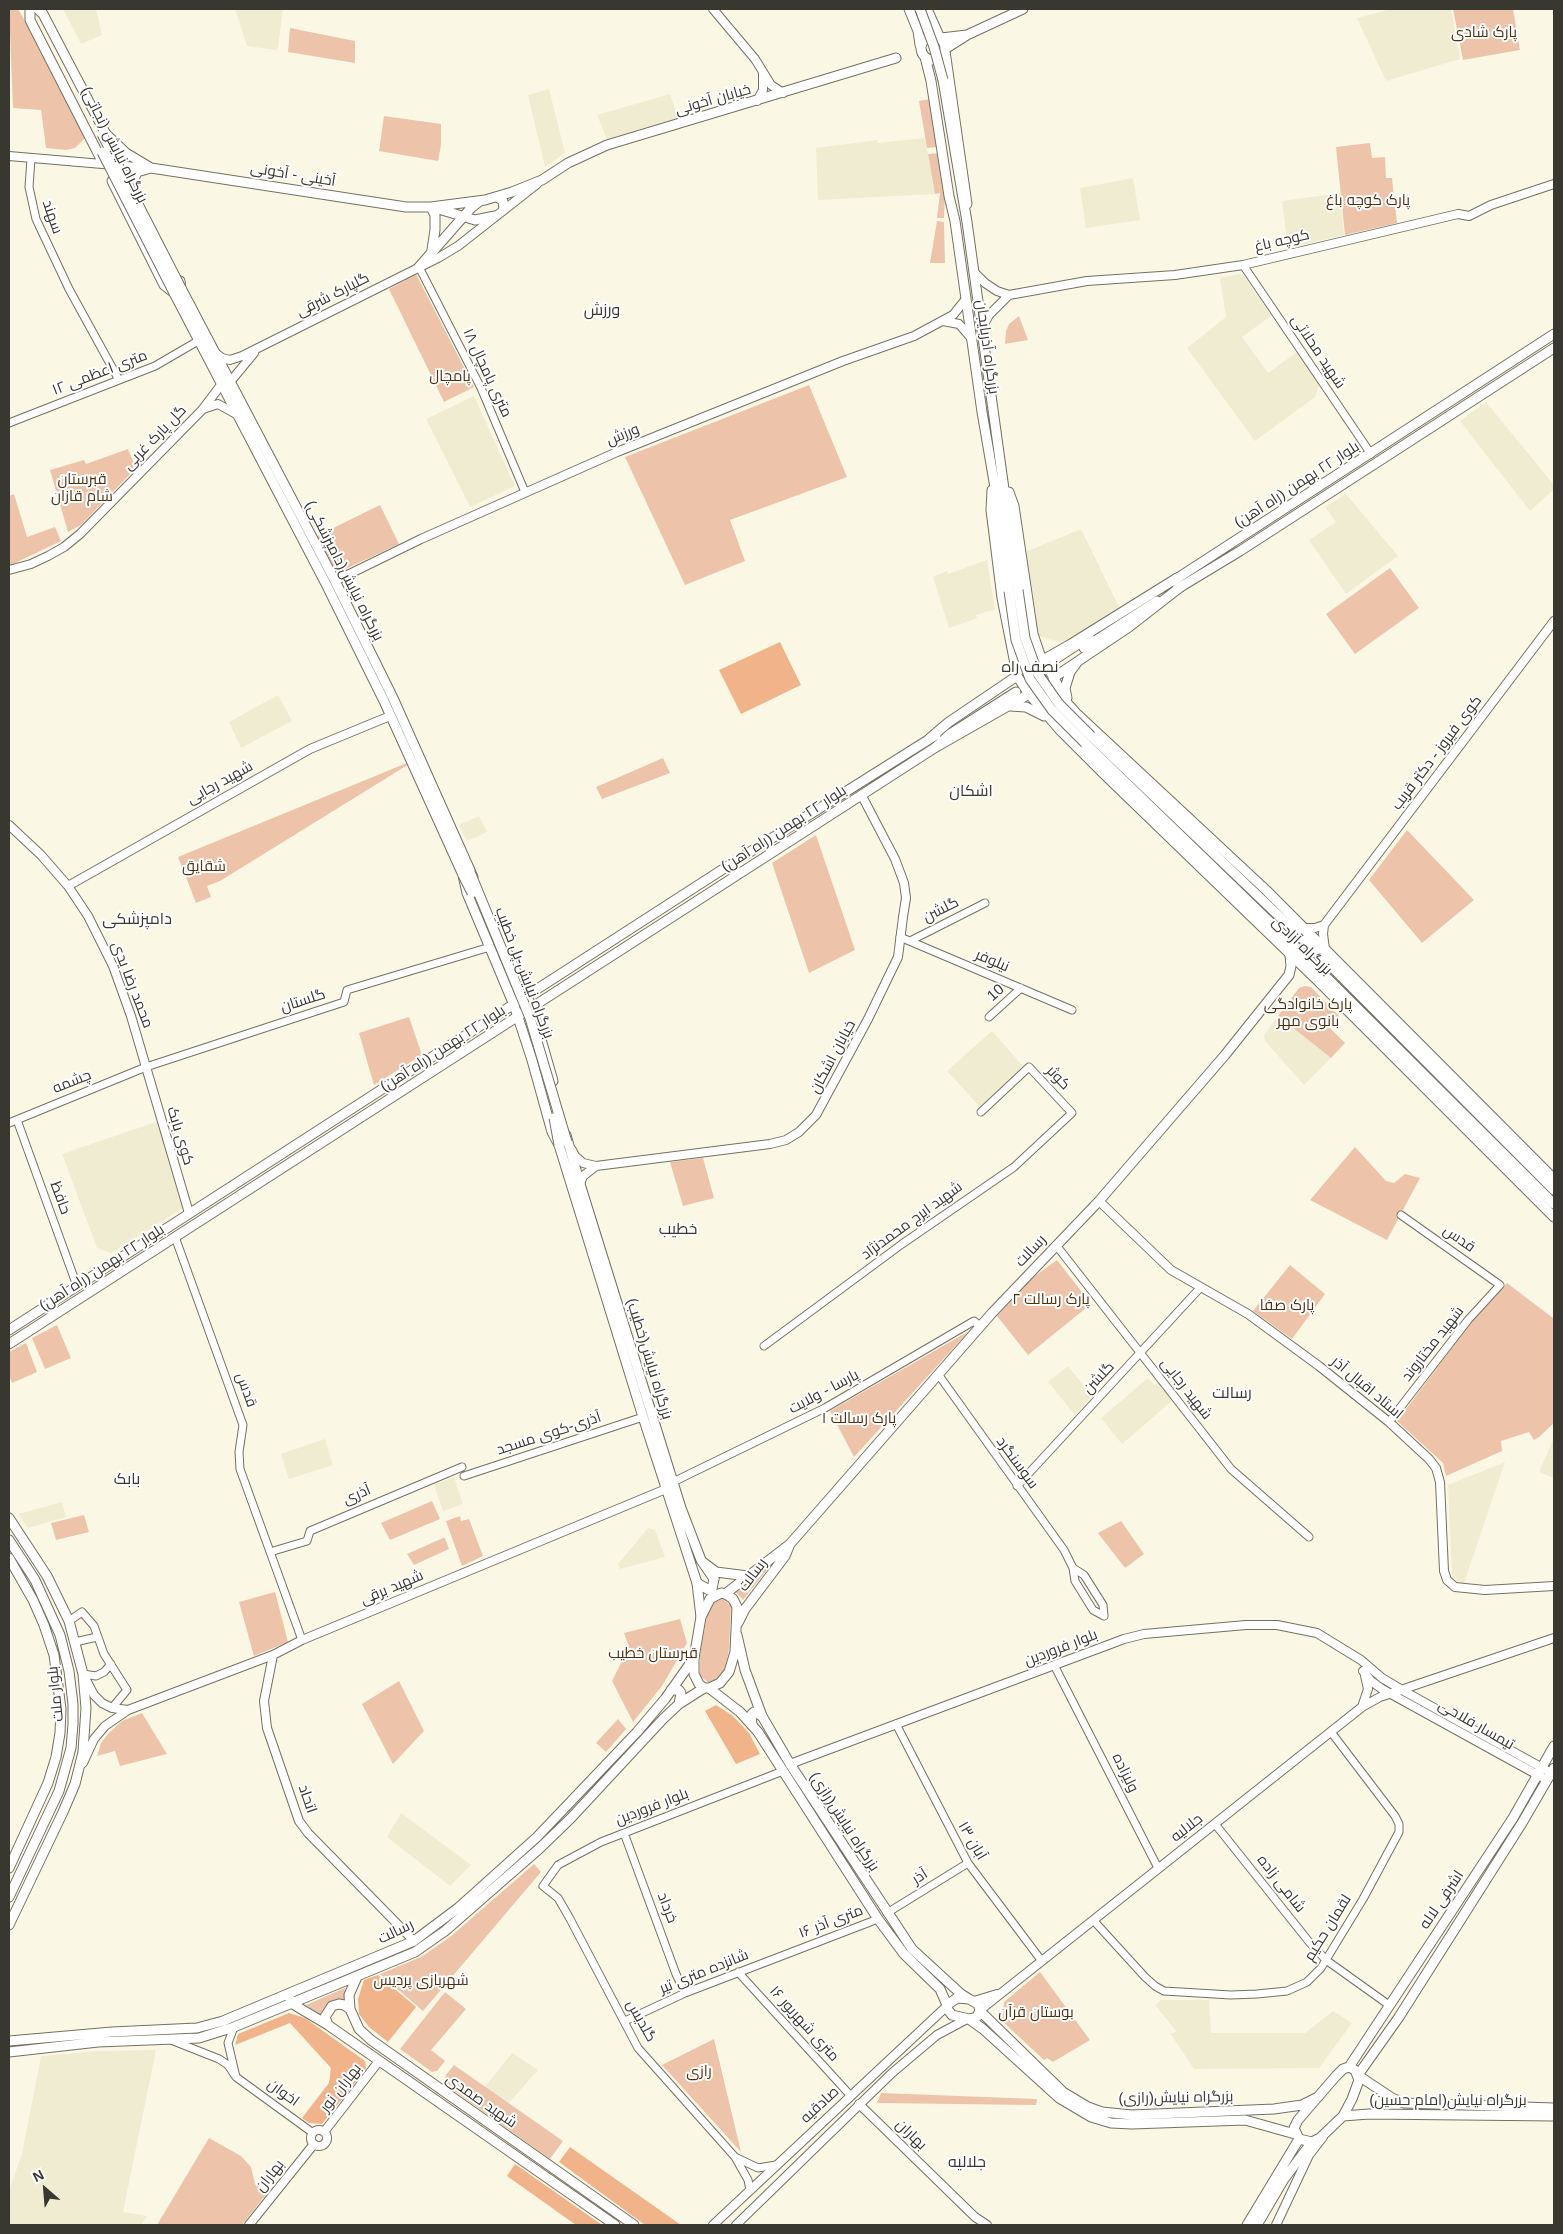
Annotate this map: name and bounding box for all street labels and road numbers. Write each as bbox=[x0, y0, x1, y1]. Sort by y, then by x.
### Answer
street label: خیابان آخونی bbox=[673, 81, 753, 119]
street label: بزرگراه نیایش (نجاتی) bbox=[77, 84, 151, 206]
street label: آخینی - آخونی bbox=[249, 159, 337, 191]
street label: سهند bbox=[38, 198, 66, 236]
street label: کوچه باغ bbox=[1253, 226, 1311, 256]
street label: گلپارک شرقی bbox=[294, 269, 372, 321]
street label: بزرگراه آذربایجان bbox=[971, 299, 1003, 395]
street label: شهید محلاتی bbox=[1287, 312, 1349, 392]
street label: ۱۸ متری پامچال bbox=[459, 326, 515, 420]
street label: ۱۲ متری اعظمی bbox=[50, 347, 150, 399]
street label: گل پارک غربی bbox=[119, 402, 191, 474]
street label: ورزش bbox=[604, 420, 642, 450]
street label: بلوار ۲۲ بهمن (راه آهن) bbox=[1231, 438, 1363, 532]
street label: بزرگراه نیایش(دامپزشکی) bbox=[301, 498, 387, 644]
street label: کوی فیروز - دکتر قریب bbox=[1388, 692, 1486, 814]
street label: شهید رجایی bbox=[184, 757, 256, 809]
street label: بلوار ۲۲ بهمن (راه آهن) bbox=[718, 782, 850, 876]
street label: گلشن bbox=[920, 893, 962, 927]
street label: بزرگراه نیایش-پل خطیب bbox=[491, 905, 557, 1041]
street label: بزرگراه آزادی bbox=[1268, 913, 1336, 979]
street label: محمد رضا یدی bbox=[107, 939, 157, 1031]
street label: نیلوفر bbox=[972, 946, 1012, 976]
street label: 10 bbox=[984, 981, 1008, 1005]
street label: گلستان bbox=[278, 985, 328, 1017]
street label: بلوار ۲۲ بهمن (راه آهن) bbox=[377, 1002, 509, 1096]
street label: خیابان اشکان bbox=[806, 1017, 860, 1097]
street label: کوثر bbox=[1042, 1062, 1074, 1094]
street label: چشمه bbox=[50, 1066, 94, 1098]
street label: کوی بابک bbox=[163, 1105, 197, 1167]
street label: شهید ایرج محمدنژاد bbox=[858, 1178, 966, 1264]
street label: حافظ bbox=[46, 1179, 74, 1217]
street label: بلوار ۲۲ بهمن (راه آهن) bbox=[36, 1221, 168, 1315]
street label: قدس bbox=[1439, 1222, 1479, 1256]
street label: رسالت bbox=[1012, 1231, 1050, 1271]
street label: بزرگراه نیایش(خطیب) bbox=[622, 1296, 676, 1422]
street label: شهید مختاروند bbox=[1398, 1303, 1468, 1385]
street label: استاد اقبال آذر bbox=[1327, 1353, 1407, 1423]
street label: شهید رجایی bbox=[1156, 1355, 1216, 1423]
street label: گلشن bbox=[1080, 1358, 1118, 1398]
street label: پارسا - ولایت bbox=[786, 1366, 862, 1418]
street label: قدس bbox=[232, 1370, 260, 1410]
street label: آذری-کوی مسجد bbox=[494, 1409, 604, 1459]
street label: سوسنگرد bbox=[992, 1433, 1042, 1493]
street label: آذری bbox=[340, 1481, 374, 1509]
street label: رسالت bbox=[735, 1555, 771, 1595]
street label: شهید برقی bbox=[358, 1567, 426, 1609]
street label: بلوار فروردین bbox=[1022, 1626, 1100, 1670]
street label: بلوار ملت bbox=[44, 1665, 68, 1723]
street label: تیمسار فلاحی bbox=[1435, 1696, 1517, 1754]
street label: ولیزاده bbox=[1108, 1751, 1142, 1795]
street label: بزرگراه نیایش(رازی) bbox=[805, 1769, 883, 1875]
street label: اتحاد bbox=[294, 1782, 320, 1816]
street label: بلوار فروردین bbox=[613, 1785, 691, 1829]
street label: جلالیه bbox=[1167, 1810, 1207, 1846]
street label: ۱۳ آبان bbox=[954, 1819, 990, 1863]
street label: شامی زاده bbox=[1253, 1852, 1309, 1916]
street label: آذر bbox=[909, 1865, 931, 1889]
street label: اشرفی لاله bbox=[1416, 1867, 1468, 1933]
street label: خرداد bbox=[653, 1890, 681, 1926]
street label: لقمان حکیم bbox=[1301, 1891, 1355, 1965]
street label: ۱۶ متری آذر bbox=[796, 1902, 866, 1942]
street label: رسالت bbox=[375, 1916, 417, 1948]
street label: شانزده متری تیر bbox=[657, 1946, 751, 1998]
street label: ۱۶ متری شهریور bbox=[765, 1982, 843, 2066]
street label: گلدیس bbox=[622, 1997, 660, 2045]
street label: بهاران نور bbox=[316, 2060, 366, 2116]
street label: شهید صمدی bbox=[442, 2070, 520, 2132]
street label: اخوان bbox=[264, 2075, 302, 2111]
street label: صادقیه bbox=[797, 2083, 843, 2127]
street label: بزرگراه نیایش(رازی) bbox=[1118, 2088, 1234, 2108]
street label: بزرگراه نیایش(امام حسین) bbox=[1369, 2092, 1527, 2110]
street label: بهاران bbox=[892, 2116, 930, 2154]
street label: بهاران bbox=[252, 2156, 288, 2196]

